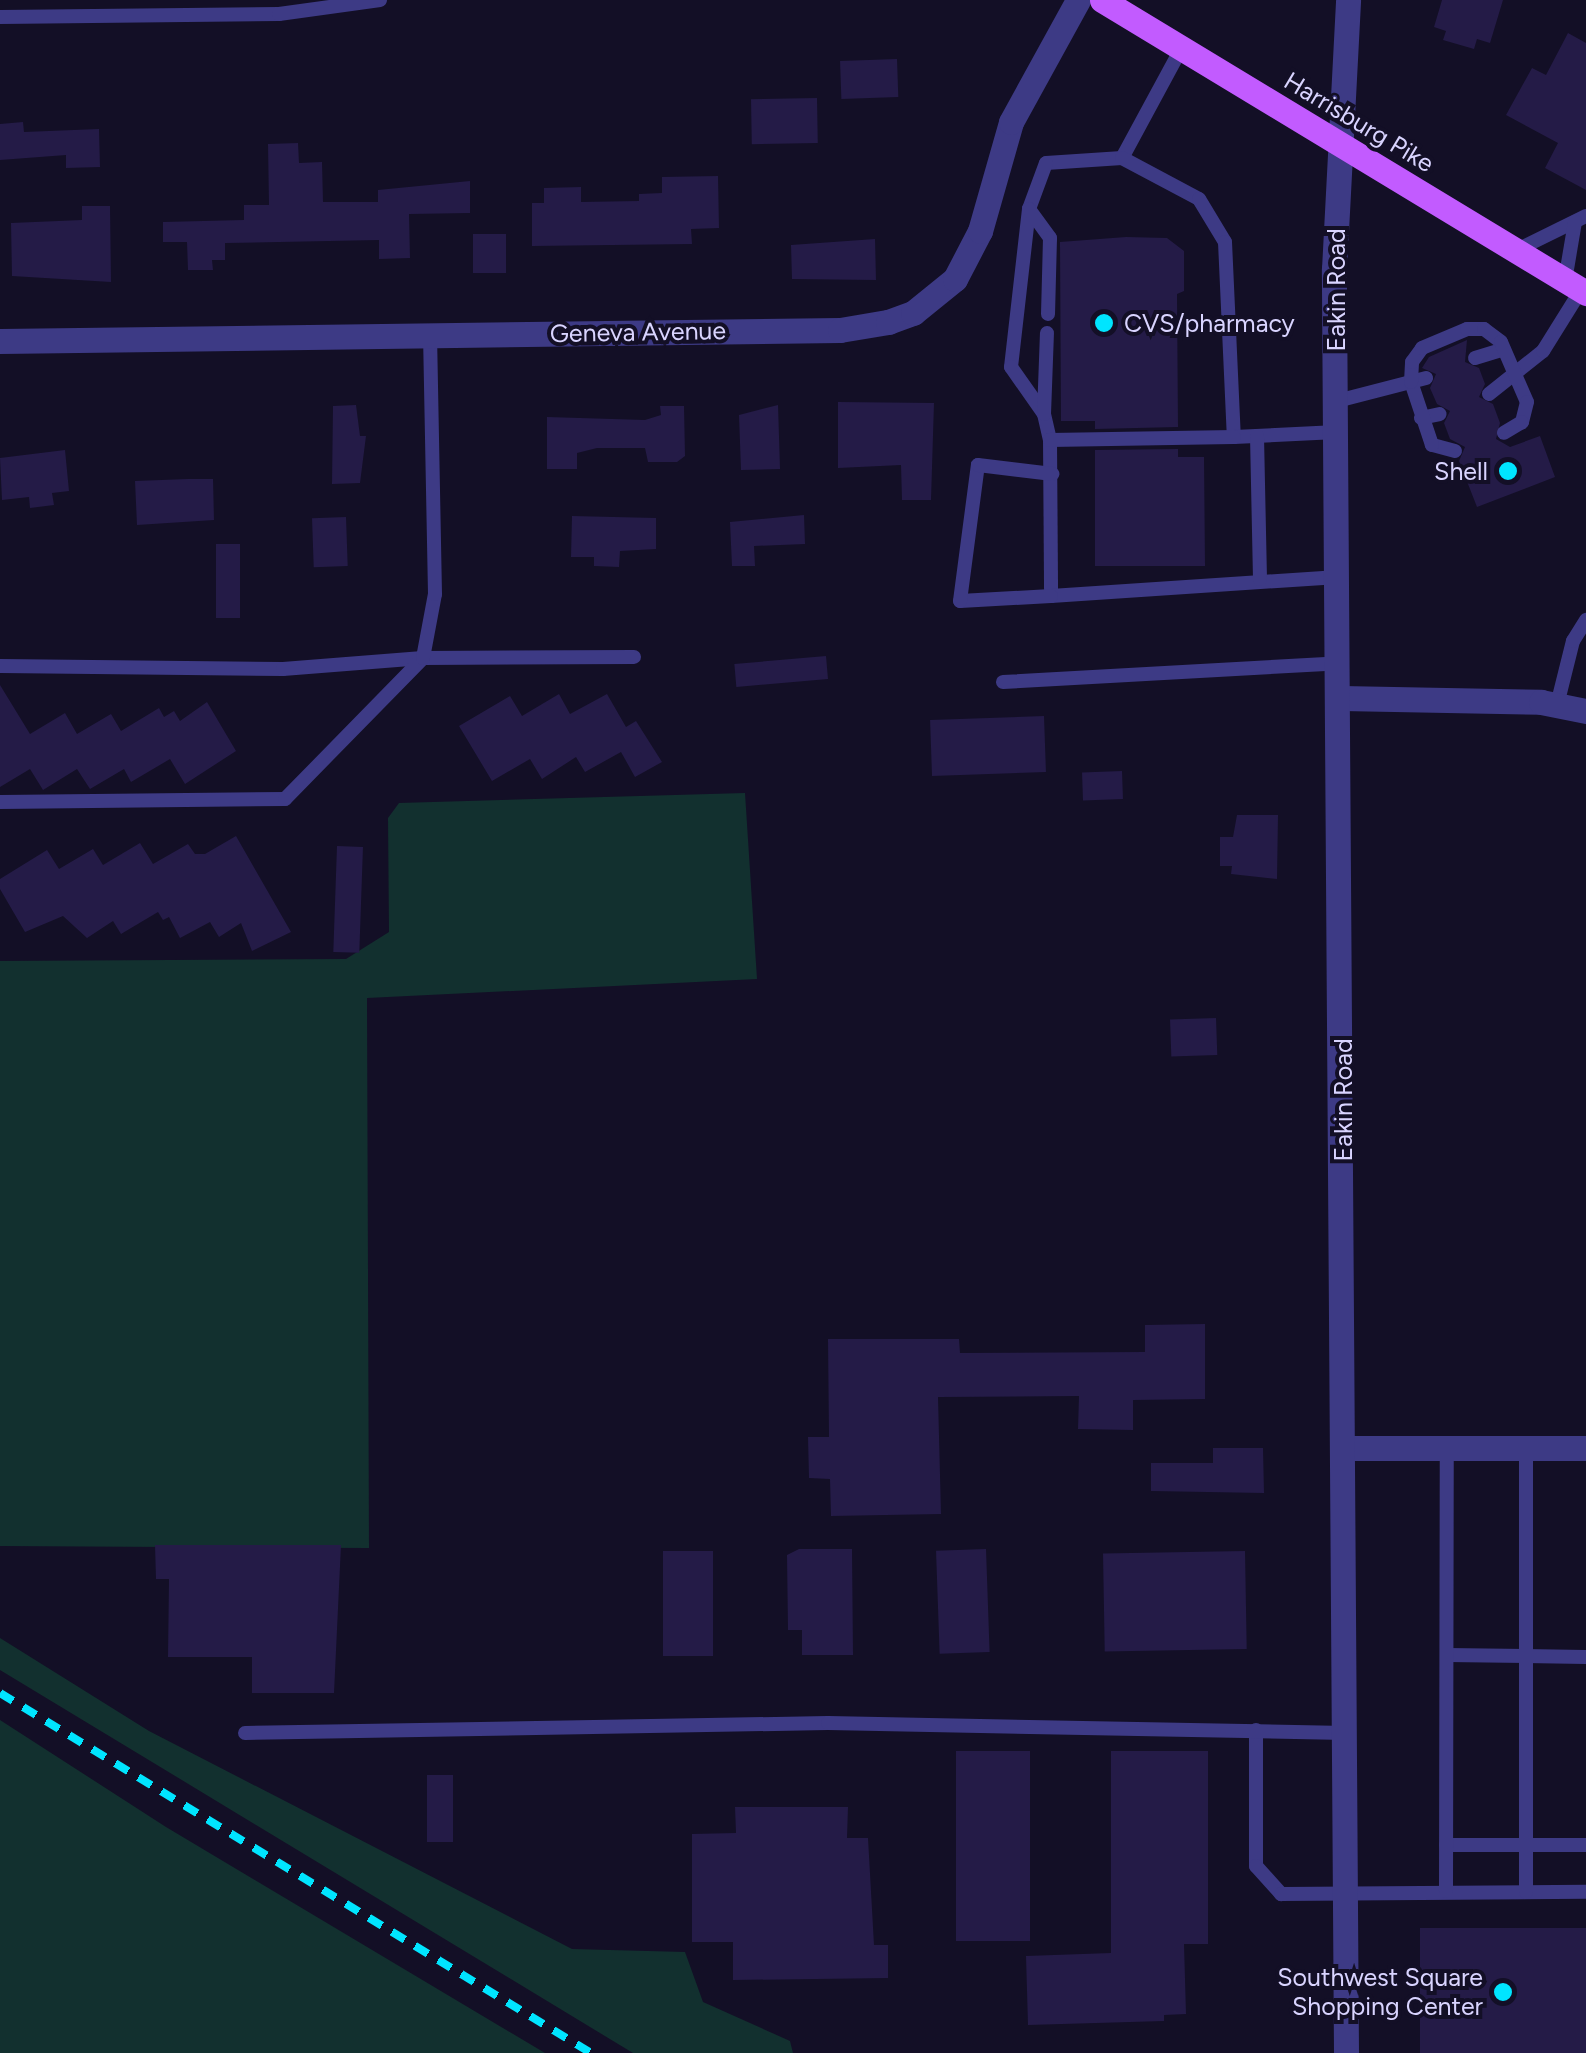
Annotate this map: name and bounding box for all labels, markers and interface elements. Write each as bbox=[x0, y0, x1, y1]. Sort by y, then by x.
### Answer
street label: Harrisburg Pike bbox=[1279, 65, 1439, 179]
street label: Eakin Road bbox=[1321, 228, 1351, 352]
place label: CVS/pharmacy bbox=[1124, 308, 1295, 338]
marker: CVS/pharmacy bbox=[1093, 312, 1115, 334]
street label: Geneva Avenue bbox=[550, 315, 726, 349]
place label: Shell bbox=[1434, 456, 1488, 486]
marker: Shell bbox=[1497, 460, 1519, 482]
street label: Eakin Road bbox=[1328, 1038, 1358, 1162]
place label: Southwest Square Shopping Center bbox=[1277, 1963, 1483, 2022]
marker: Southwest Square Shopping Center bbox=[1492, 1981, 1514, 2003]

